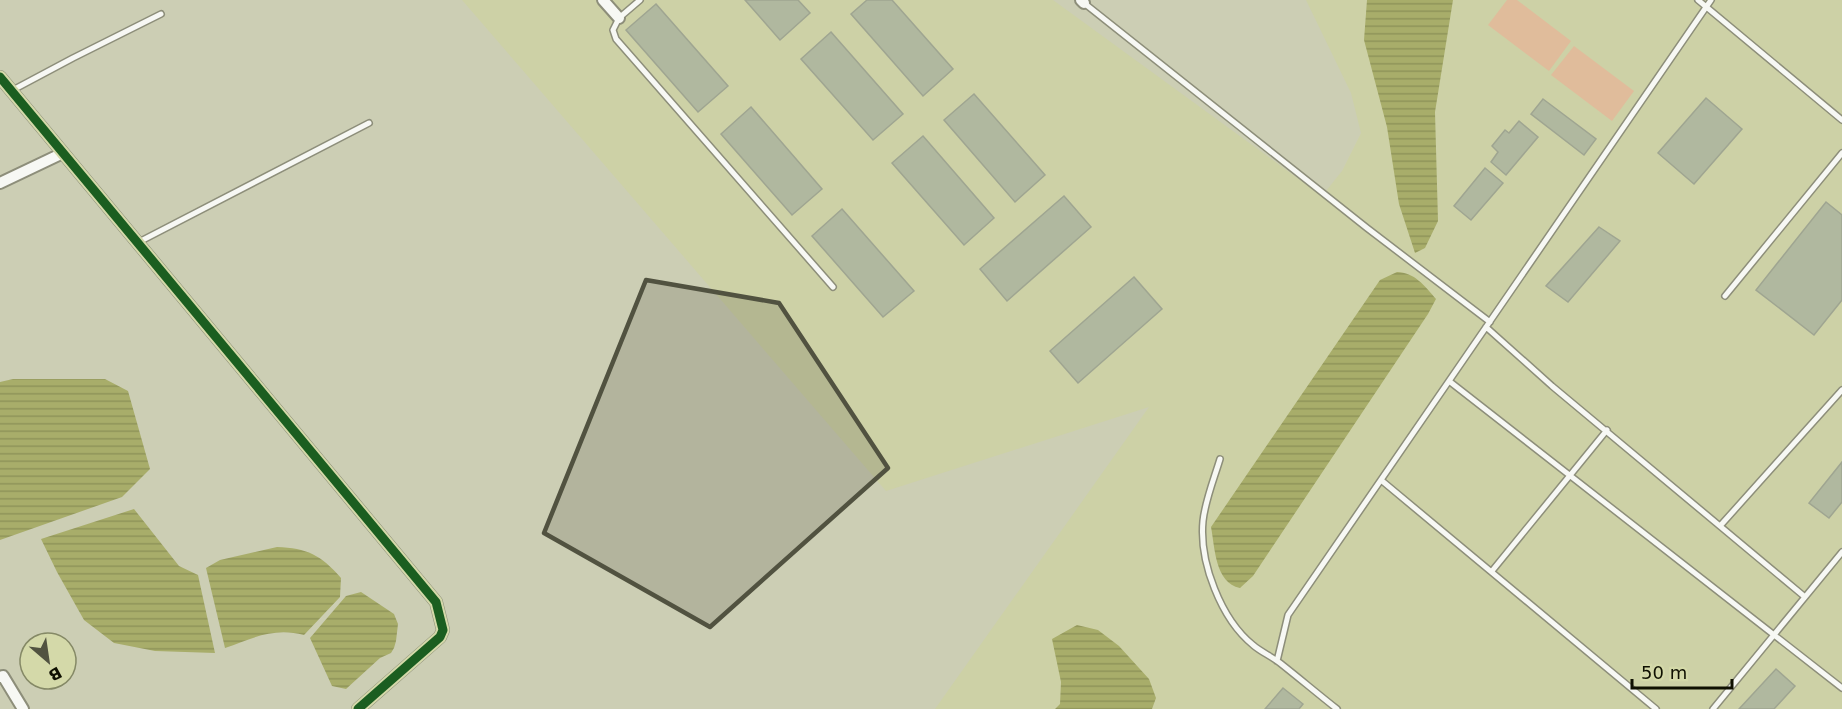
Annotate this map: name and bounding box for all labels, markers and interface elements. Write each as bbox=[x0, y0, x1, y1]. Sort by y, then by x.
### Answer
north arrow bbox=[18, 631, 78, 691]
scale bar bbox=[1632, 652, 1732, 690]
text: B bbox=[45, 662, 65, 685]
text: 50 m bbox=[1641, 662, 1687, 683]

